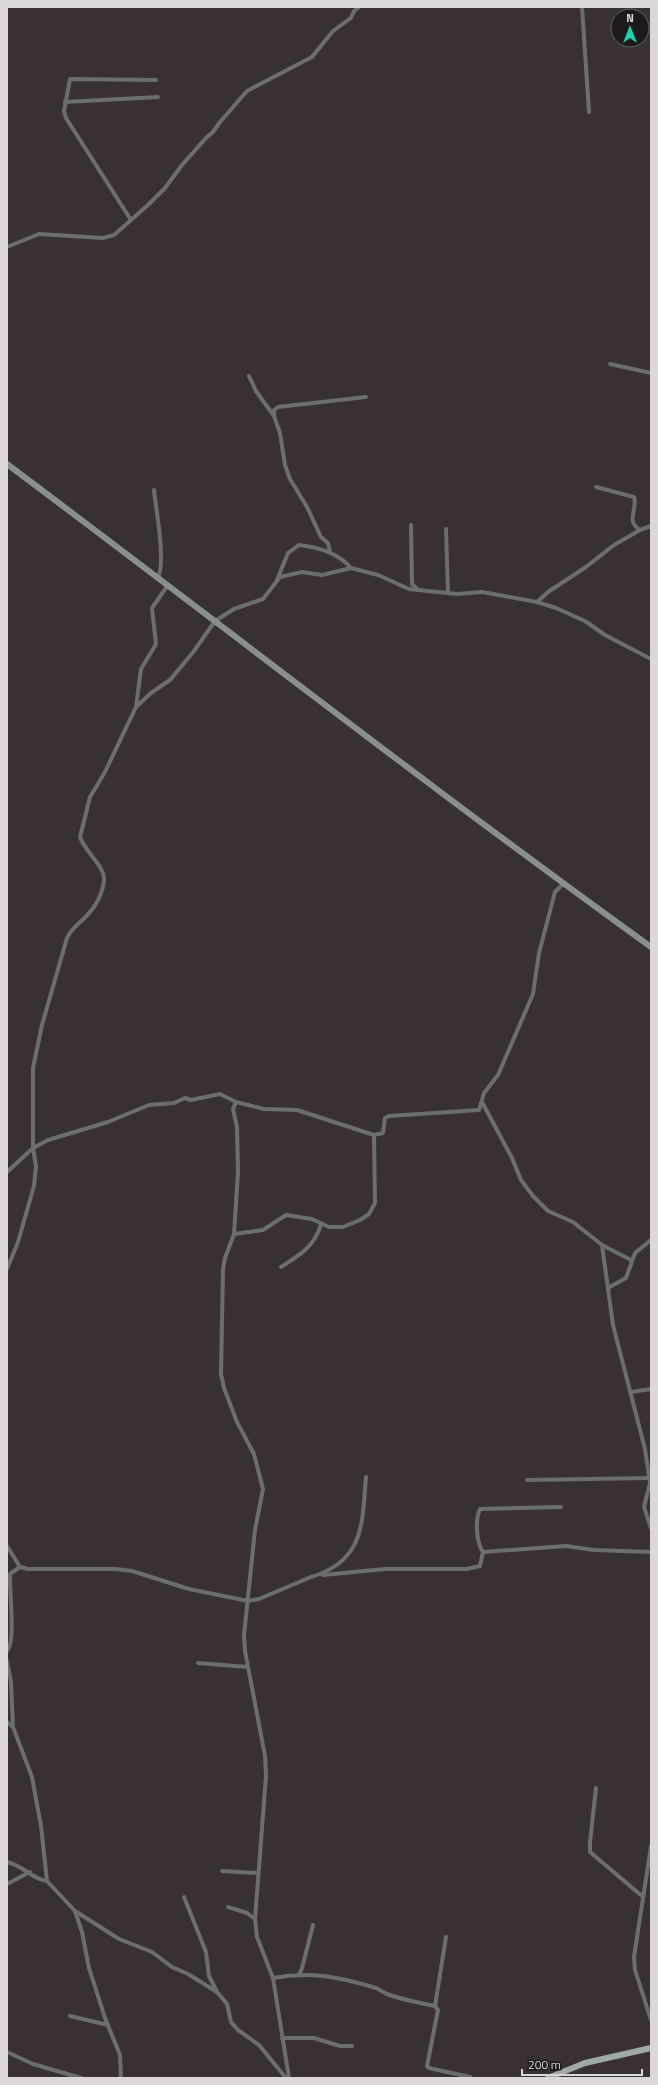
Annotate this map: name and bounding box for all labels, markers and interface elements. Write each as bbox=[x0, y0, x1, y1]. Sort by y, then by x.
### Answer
north arrow bbox=[610, 8, 650, 48]
text: N bbox=[626, 10, 634, 26]
scale bar bbox=[522, 2051, 642, 2077]
text: 200 m bbox=[528, 2055, 561, 2074]

